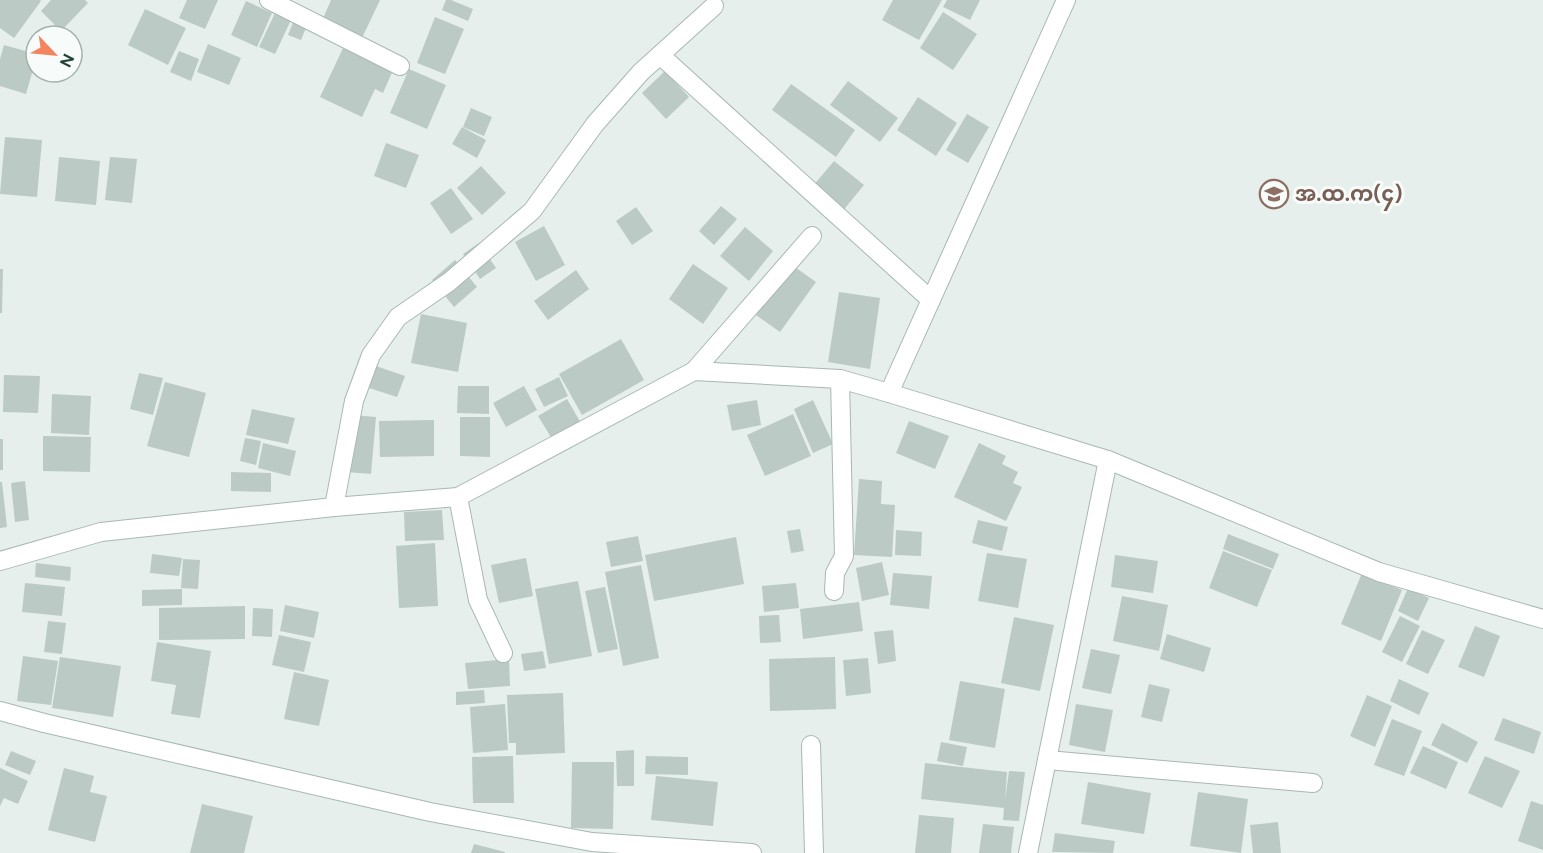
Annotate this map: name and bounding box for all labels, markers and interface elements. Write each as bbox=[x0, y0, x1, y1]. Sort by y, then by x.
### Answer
north arrow bbox=[24, 24, 84, 84]
text: N bbox=[56, 51, 78, 70]
school or university icon: အ.ထ.က(၄) bbox=[1258, 178, 1290, 210]
place label: အ.ထ.က(၄) bbox=[1295, 181, 1403, 211]

